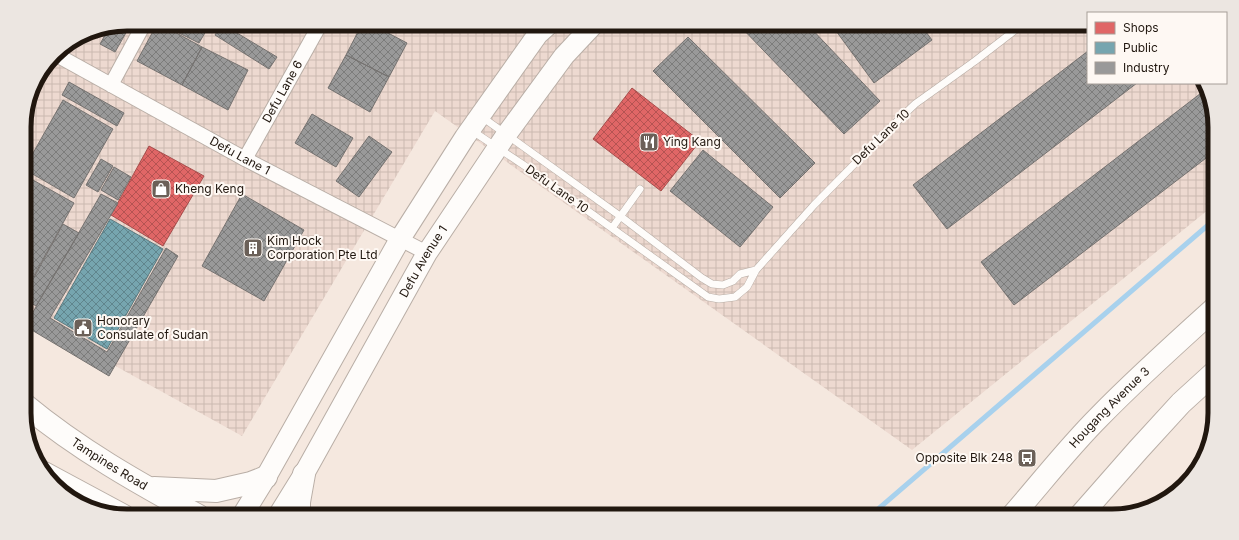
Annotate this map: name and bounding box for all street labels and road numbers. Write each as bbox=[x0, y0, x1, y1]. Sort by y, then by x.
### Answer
street label: Defu Lane 6 bbox=[259, 58, 305, 125]
street label: Defu Lane 10 bbox=[849, 106, 912, 168]
street label: Defu Lane 1 bbox=[207, 133, 273, 178]
street label: Defu Lane 10 bbox=[523, 161, 592, 216]
street label: Defu Avenue 1 bbox=[396, 223, 450, 300]
street label: Hougang Avenue 3 bbox=[1066, 363, 1153, 451]
street label: Tampines Road bbox=[68, 434, 150, 493]

